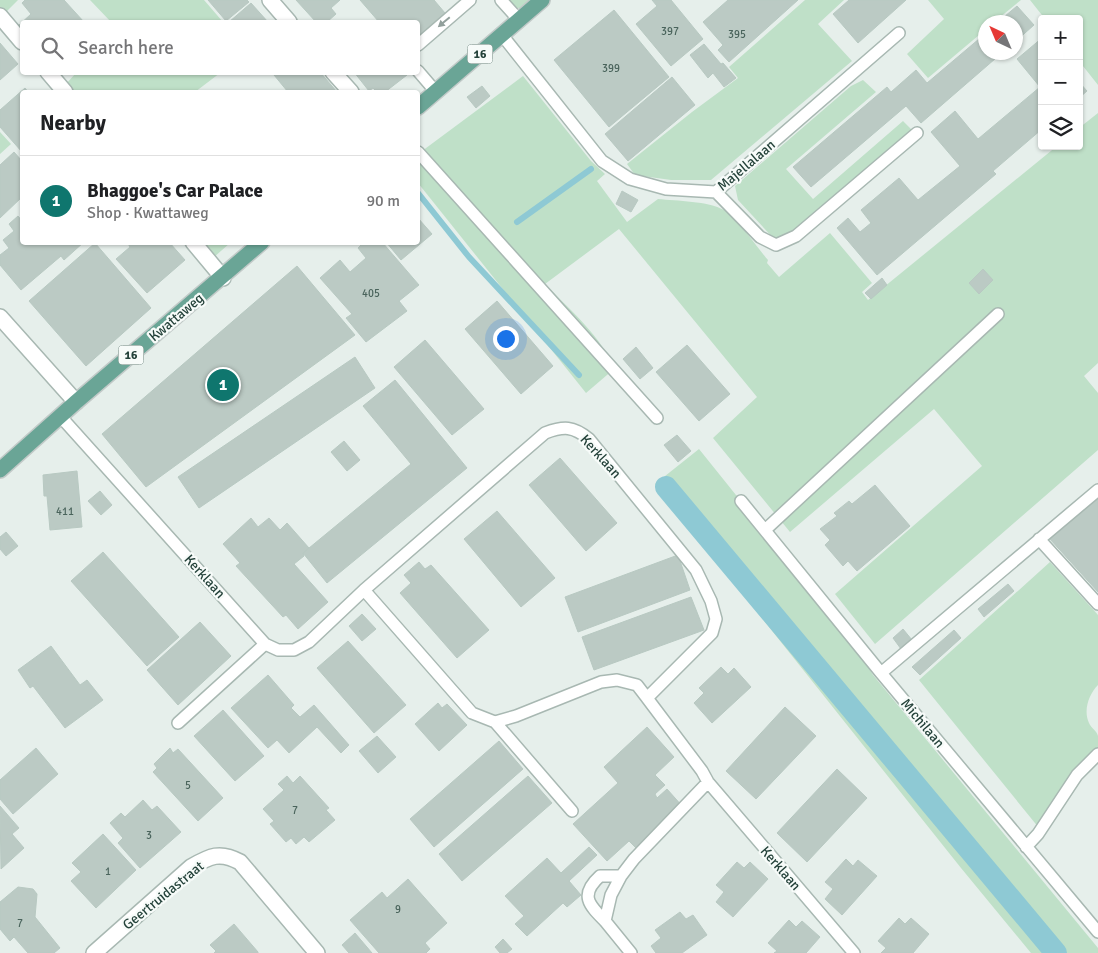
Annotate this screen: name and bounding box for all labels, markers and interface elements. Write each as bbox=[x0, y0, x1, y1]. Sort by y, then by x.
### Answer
north arrow bbox=[978, 15, 1023, 60]
map controls bbox=[1038, 15, 1083, 150]
button: + bbox=[1038, 15, 1083, 60]
one-way arrow bbox=[438, 17, 451, 28]
search box bbox=[20, 20, 420, 75]
house number: 397 bbox=[661, 25, 679, 38]
house number: 395 bbox=[728, 28, 746, 41]
icon: search bbox=[38, 34, 66, 62]
text: Search here bbox=[78, 36, 174, 60]
road number: 16 bbox=[468, 44, 492, 64]
button: − bbox=[1038, 60, 1083, 105]
house number: 399 bbox=[602, 62, 620, 75]
button: layers bbox=[1038, 105, 1083, 150]
text: Nearby bbox=[40, 110, 106, 136]
street label: Majellalaan bbox=[714, 136, 779, 195]
text: Bhaggoe's Car Palace bbox=[87, 179, 263, 203]
text: 1 bbox=[52, 191, 60, 211]
text: 90 m bbox=[366, 191, 400, 211]
text: Shop · Kwattaweg bbox=[87, 203, 209, 223]
house number: 405 bbox=[362, 287, 380, 300]
street label: Kwattaweg bbox=[146, 290, 207, 345]
your location bbox=[493, 326, 519, 352]
road number: 16 bbox=[118, 346, 144, 364]
pin: 1 bbox=[207, 366, 239, 404]
street label: Kerklaan bbox=[577, 431, 625, 482]
house number: 411 bbox=[56, 505, 74, 518]
street label: Kerklaan bbox=[181, 551, 229, 602]
street label: Michilaan bbox=[897, 695, 948, 751]
house number: 5 bbox=[185, 779, 191, 792]
house number: 7 bbox=[292, 804, 298, 817]
house number: 3 bbox=[146, 829, 152, 842]
street label: Kerklaan bbox=[757, 843, 804, 894]
street label: Geertruidastraat bbox=[119, 857, 207, 933]
house number: 1 bbox=[105, 865, 111, 878]
house number: 9 bbox=[395, 903, 401, 916]
house number: 7 bbox=[17, 917, 23, 930]

